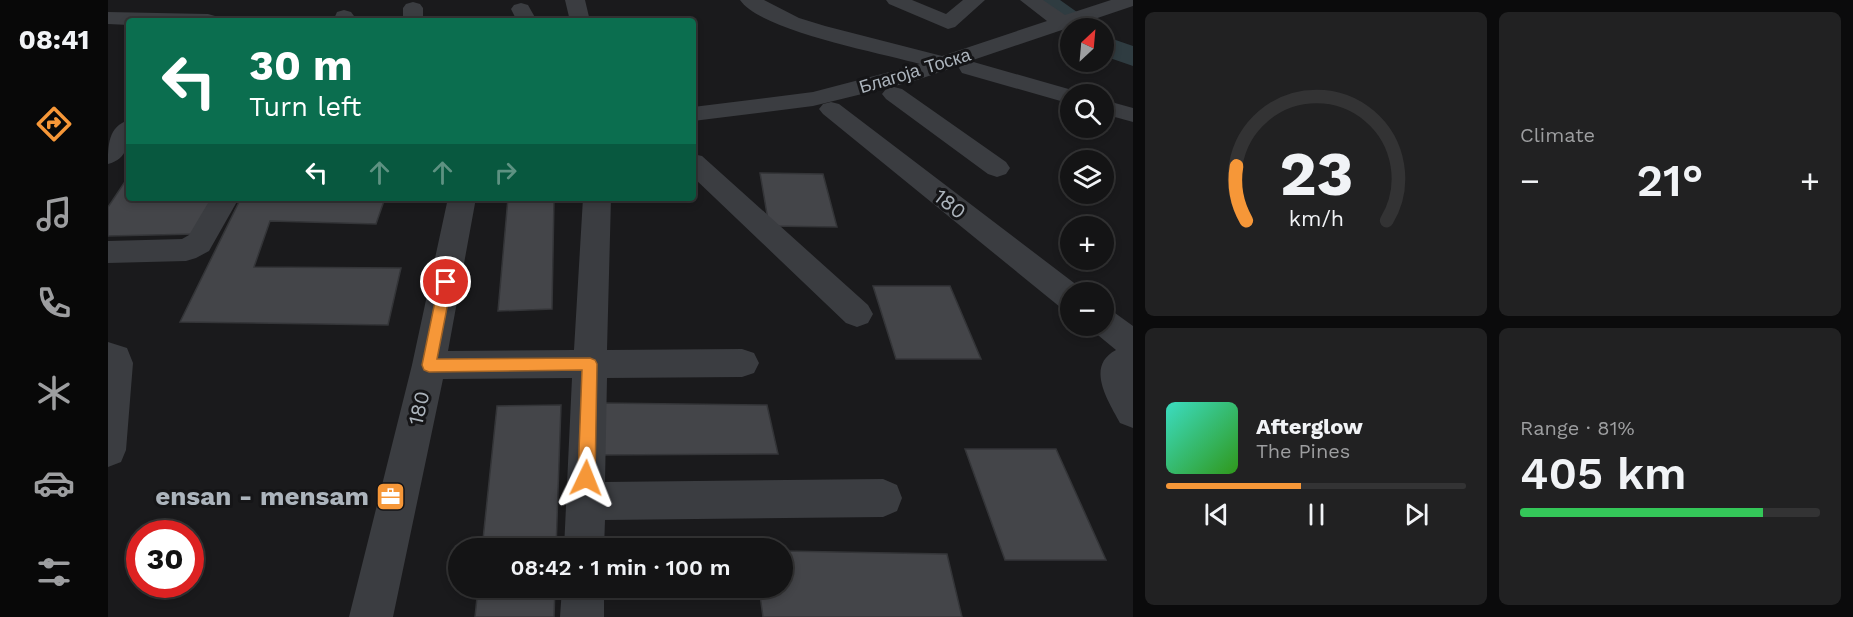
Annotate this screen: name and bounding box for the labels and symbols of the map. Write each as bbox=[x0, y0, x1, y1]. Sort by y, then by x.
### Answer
north arrow bbox=[1060, 18, 1114, 72]
street label: Благоја Тоска bbox=[857, 43, 974, 97]
street label: 180 bbox=[929, 183, 971, 224]
pin bbox=[420, 256, 471, 307]
street label: 180 bbox=[402, 388, 435, 427]
position arrow bbox=[554, 446, 618, 510]
office icon: ensan - mensam bbox=[374, 480, 406, 512]
place label: ensan - mensam bbox=[155, 481, 369, 511]
speed limit sign: 30 bbox=[126, 520, 204, 598]

